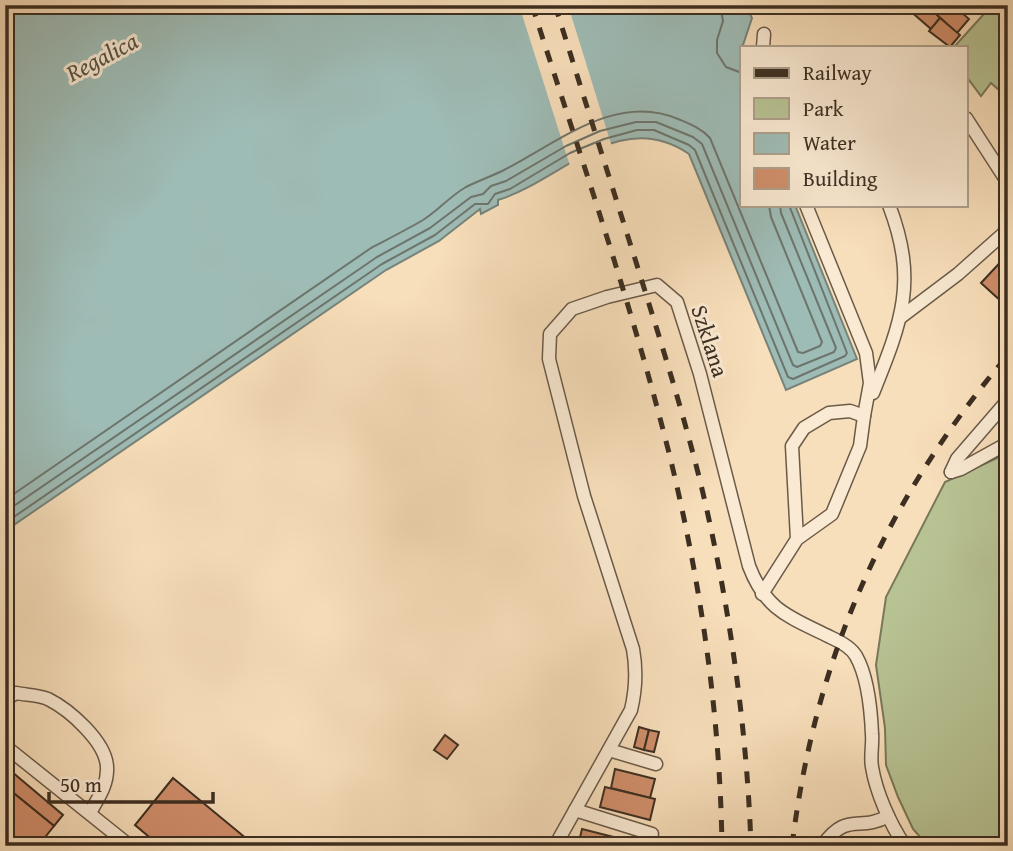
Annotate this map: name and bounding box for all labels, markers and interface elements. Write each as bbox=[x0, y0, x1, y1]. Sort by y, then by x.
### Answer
water label: Regalica bbox=[59, 23, 144, 91]
legend bbox=[740, 46, 968, 206]
text: Railway bbox=[803, 57, 872, 88]
text: Park bbox=[803, 93, 844, 124]
text: Water bbox=[803, 127, 856, 158]
text: Building bbox=[803, 163, 878, 194]
street label: Szklana bbox=[683, 301, 738, 381]
scale bar bbox=[49, 760, 214, 804]
text: 50 m bbox=[60, 769, 102, 800]

